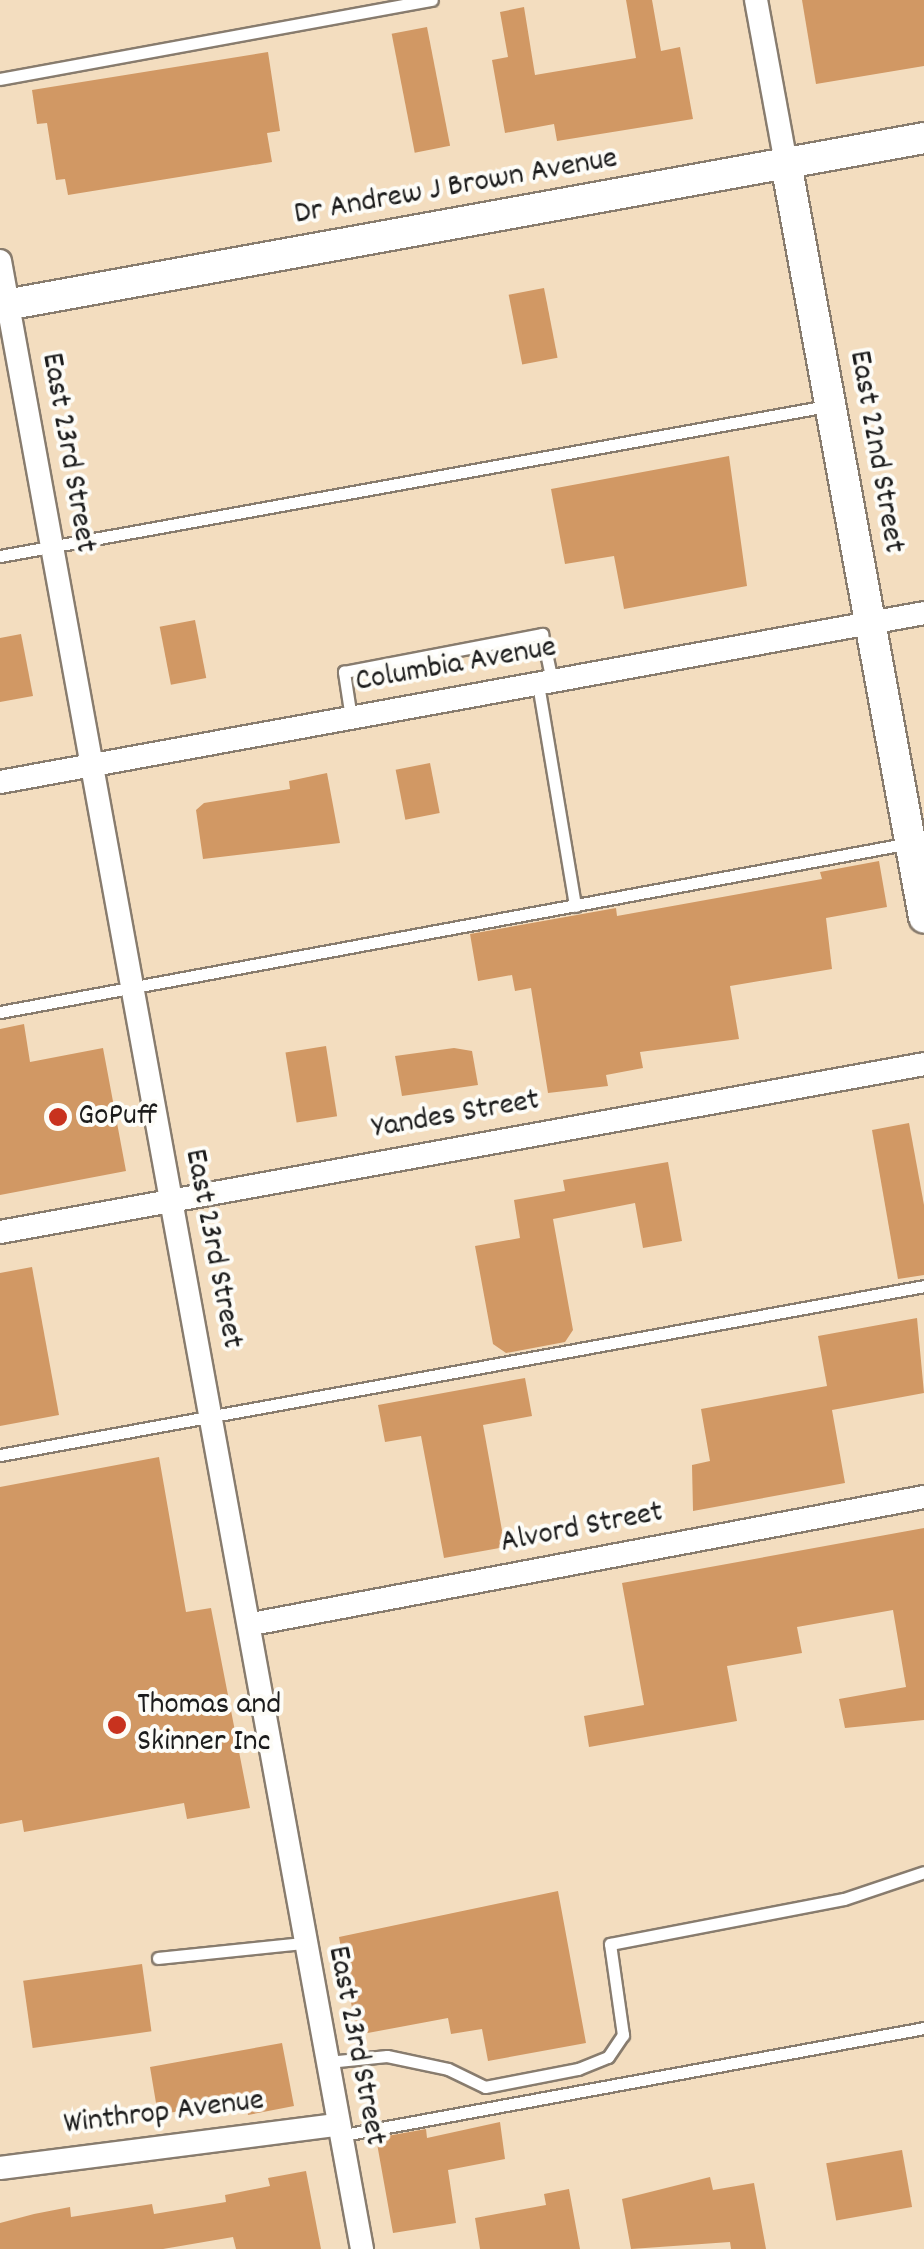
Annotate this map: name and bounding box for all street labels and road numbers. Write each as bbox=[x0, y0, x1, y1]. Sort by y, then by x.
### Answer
street label: Dr Andrew J Brown Avenue bbox=[291, 141, 621, 235]
street label: East 22nd Street bbox=[838, 348, 912, 556]
street label: East 23rd Street bbox=[31, 350, 103, 556]
street label: Columbia Avenue bbox=[353, 629, 559, 703]
street label: Yandes Street bbox=[369, 1082, 543, 1150]
street label: East 23rd Street bbox=[174, 1146, 250, 1352]
street label: Alvord Street bbox=[498, 1494, 666, 1564]
street label: East 23rd Street bbox=[317, 1943, 393, 2149]
street label: Winthrop Avenue bbox=[62, 2083, 266, 2145]

